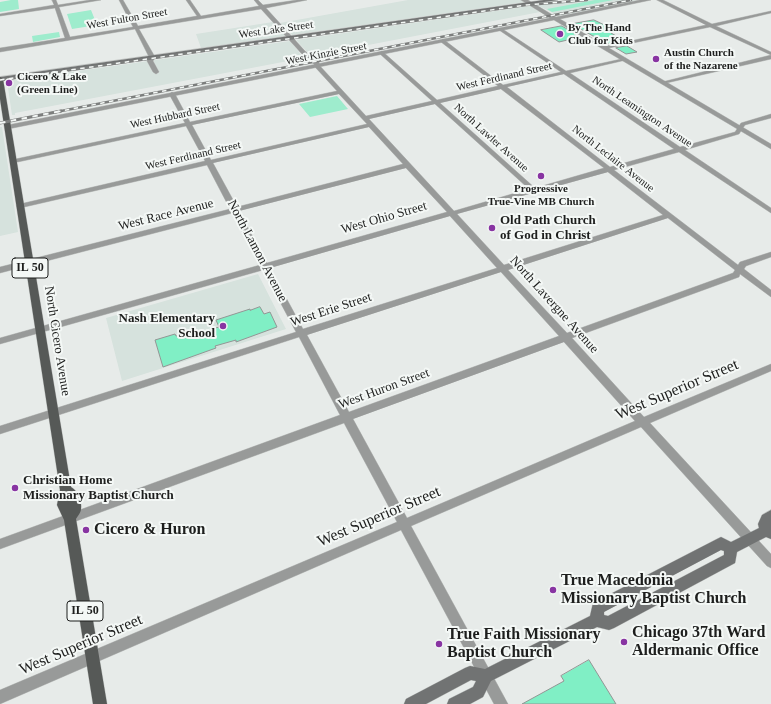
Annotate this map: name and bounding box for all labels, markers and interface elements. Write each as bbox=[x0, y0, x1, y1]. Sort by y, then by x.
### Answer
street label: West Fulton Street bbox=[86, 5, 168, 33]
street label: West Lake Street bbox=[238, 18, 314, 42]
place label: By The Hand Club for Kids bbox=[568, 21, 633, 47]
marker: By The Hand Club for Kids bbox=[555, 29, 565, 39]
street label: West Kinzie Street bbox=[284, 40, 368, 68]
place label: Austin Church of the Nazarene bbox=[664, 46, 738, 72]
marker: Austin Church of the Nazarene bbox=[651, 54, 661, 64]
street label: West Ferdinand Street bbox=[455, 60, 553, 94]
place label: Cicero & Lake (Green Line) bbox=[17, 70, 86, 96]
street label: North Leamington Avenue bbox=[590, 74, 694, 150]
marker: Cicero & Lake (Green Line) bbox=[4, 78, 14, 88]
street label: West Hubbard Street bbox=[129, 100, 221, 132]
street label: North Lawler Avenue bbox=[451, 101, 531, 175]
street label: North Leclaire Avenue bbox=[569, 123, 657, 195]
street label: West Ferdinand Street bbox=[144, 139, 242, 173]
marker: Progressive True-Vine MB Church bbox=[536, 171, 546, 181]
place label: Progressive True-Vine MB Church bbox=[488, 182, 594, 208]
street label: West Race Avenue bbox=[117, 196, 215, 234]
street label: North Lamon Avenue bbox=[224, 197, 290, 305]
street label: West Ohio Street bbox=[339, 198, 429, 238]
place label: Old Path Church of God in Christ bbox=[500, 213, 596, 244]
marker: Old Path Church of God in Christ bbox=[487, 223, 497, 233]
street label: North Lavergne Avenue bbox=[506, 253, 602, 357]
road number: IL 50 bbox=[12, 258, 48, 278]
street label: North Cicero Avenue bbox=[41, 285, 73, 397]
street label: West Erie Street bbox=[289, 290, 373, 330]
place label: Nash Elementary School bbox=[119, 311, 215, 342]
marker: Nash Elementary School bbox=[218, 321, 228, 331]
street label: West Superior Street bbox=[612, 355, 742, 425]
street label: West Huron Street bbox=[336, 365, 432, 413]
place label: Christian Home Missionary Baptist Church bbox=[23, 473, 174, 504]
street label: West Superior Street bbox=[314, 482, 444, 552]
marker: Christian Home Missionary Baptist Church bbox=[10, 483, 20, 493]
place label: Cicero & Huron bbox=[94, 520, 205, 540]
marker: Cicero & Huron bbox=[81, 525, 91, 535]
place label: True Macedonia Missionary Baptist Church bbox=[561, 571, 747, 609]
marker: True Macedonia Missionary Baptist Church bbox=[548, 585, 558, 595]
road number: IL 50 bbox=[67, 601, 103, 621]
street label: West Superior Street bbox=[16, 610, 146, 680]
place label: Chicago 37th Ward Aldermanic Office bbox=[632, 623, 765, 661]
place label: True Faith Missionary Baptist Church bbox=[447, 625, 600, 663]
marker: Chicago 37th Ward Aldermanic Office bbox=[619, 637, 629, 647]
marker: True Faith Missionary Baptist Church bbox=[434, 639, 444, 649]

